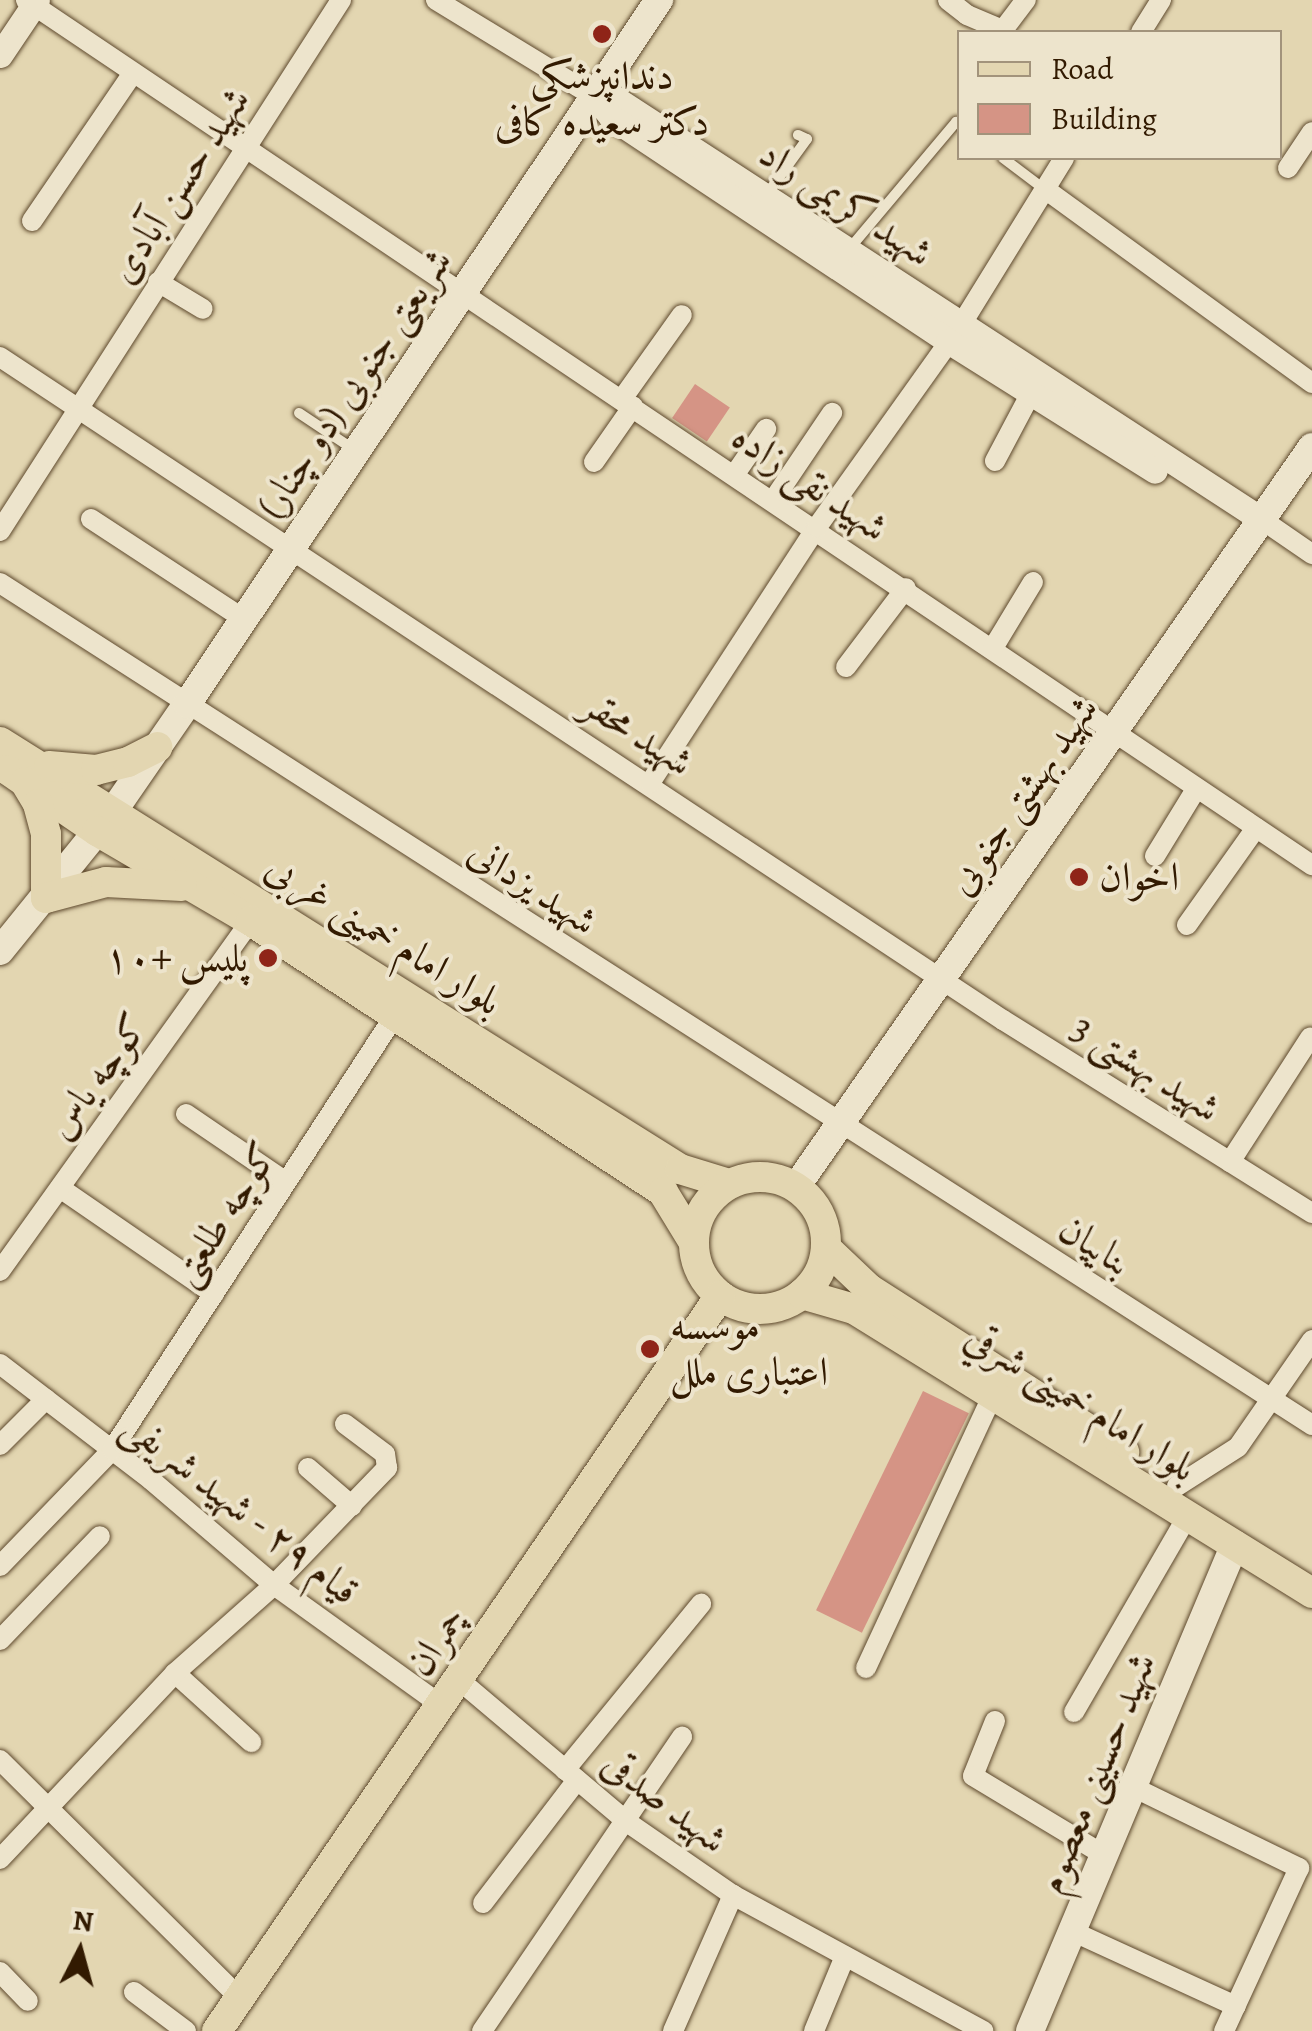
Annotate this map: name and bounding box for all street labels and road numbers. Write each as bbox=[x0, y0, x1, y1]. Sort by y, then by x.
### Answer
street label: شهید حسن آبادی bbox=[98, 78, 260, 292]
street label: شهید کریمی راد bbox=[750, 129, 942, 277]
street label: شریعتی جنوبی (دو چنار) bbox=[246, 239, 462, 527]
street label: شهید نقی زاده bbox=[723, 412, 897, 552]
street label: شهید محقر bbox=[574, 680, 702, 786]
street label: شهید بهشتی جنوبی bbox=[936, 686, 1108, 904]
street label: شهید یزدانی bbox=[460, 827, 606, 945]
street label: بلوار امام خمینی غربی bbox=[257, 842, 511, 1026]
street label: کوچه یاس bbox=[35, 1004, 159, 1148]
street label: شهید بهشتی 3 bbox=[1063, 1004, 1229, 1132]
street label: کوچه طلعتی bbox=[160, 1133, 288, 1295]
street label: بناییان bbox=[1050, 1204, 1140, 1286]
street label: بلوار امام خمینی شرقي bbox=[957, 1312, 1205, 1492]
street label: قیام ۲۹ - شهید شریفی bbox=[113, 1401, 369, 1615]
street label: چمران bbox=[395, 1597, 477, 1685]
street label: شهید حسینی معصوم bbox=[1026, 1646, 1166, 1900]
street label: شهید صدقی bbox=[593, 1739, 737, 1863]

